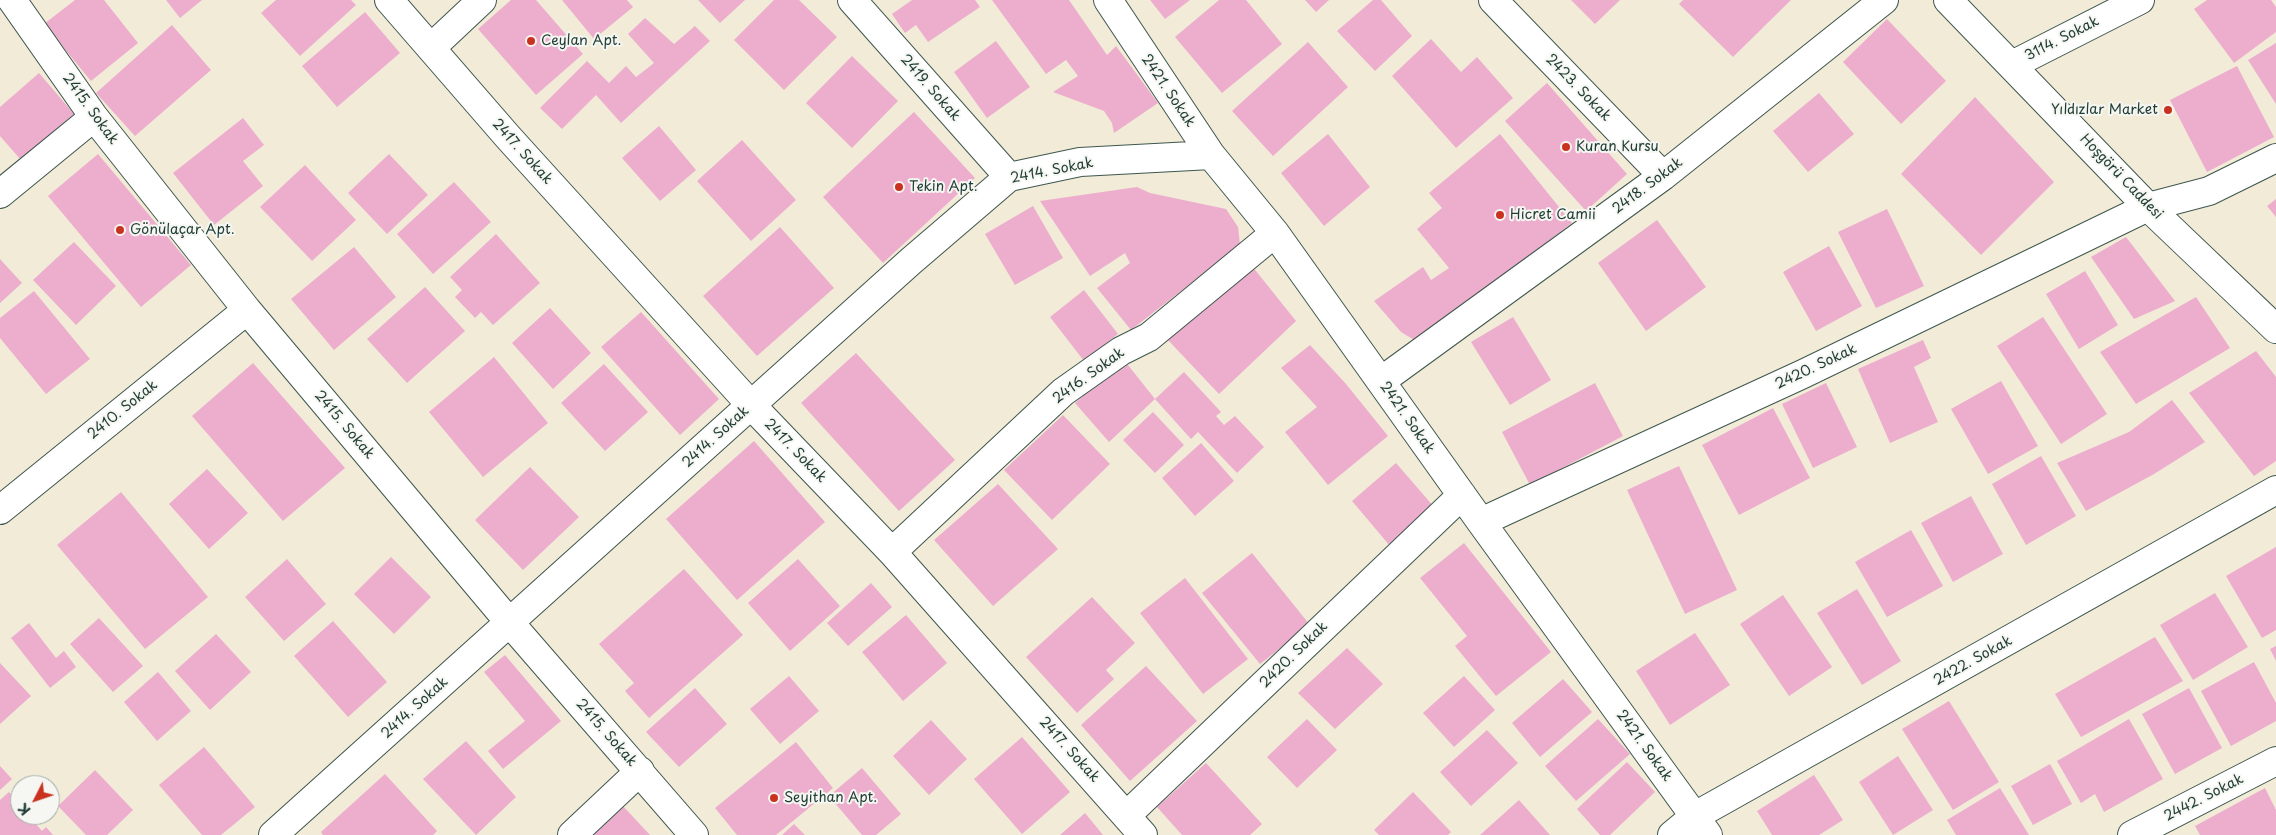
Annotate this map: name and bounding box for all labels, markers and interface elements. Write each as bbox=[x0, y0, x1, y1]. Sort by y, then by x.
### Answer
street label: 3114. Sokak bbox=[2022, 13, 2102, 65]
place label: Ceylan Apt. bbox=[541, 33, 622, 49]
marker: Ceylan Apt. bbox=[525, 35, 537, 47]
street label: 2419. Sokak bbox=[897, 51, 963, 125]
street label: 2421. Sokak bbox=[1138, 51, 1198, 131]
street label: 2423. Sokak bbox=[1542, 51, 1614, 125]
street label: 2415. Sokak bbox=[58, 70, 122, 148]
place label: Yıldızlar Market bbox=[2051, 102, 2158, 118]
marker: Yıldızlar Market bbox=[2162, 104, 2174, 116]
street label: 2417. Sokak bbox=[488, 116, 556, 188]
street label: Hoşgörü Caddesi bbox=[2076, 131, 2166, 223]
place label: Kuran Kursu bbox=[1576, 139, 1659, 155]
marker: Kuran Kursu bbox=[1560, 141, 1572, 153]
street label: 2418. Sokak bbox=[1610, 154, 1686, 218]
street label: 2414. Sokak bbox=[1009, 155, 1095, 187]
place label: Tekin Apt. bbox=[909, 179, 978, 195]
marker: Tekin Apt. bbox=[893, 181, 905, 193]
place label: Hicret Camii bbox=[1510, 207, 1596, 223]
marker: Hicret Camii bbox=[1494, 209, 1506, 221]
place label: Gönülaçar Apt. bbox=[130, 222, 235, 238]
marker: Gönülaçar Apt. bbox=[114, 224, 126, 236]
street label: 2420. Sokak bbox=[1772, 341, 1860, 393]
street label: 2416. Sokak bbox=[1050, 344, 1128, 408]
street label: 2410. Sokak bbox=[85, 377, 161, 443]
street label: 2421. Sokak bbox=[1376, 379, 1438, 457]
street label: 2415. Sokak bbox=[310, 387, 378, 463]
street label: 2414. Sokak bbox=[679, 403, 753, 471]
street label: 2417. Sokak bbox=[760, 416, 830, 486]
street label: 2420. Sokak bbox=[1256, 618, 1332, 692]
street label: 2422. Sokak bbox=[1931, 633, 2015, 689]
street label: 2414. Sokak bbox=[378, 674, 452, 742]
street label: 2415. Sokak bbox=[572, 696, 640, 770]
street label: 2421. Sokak bbox=[1613, 707, 1675, 785]
street label: 2417. Sokak bbox=[1035, 714, 1103, 786]
street label: 2442. Sokak bbox=[2162, 771, 2246, 825]
north arrow bbox=[10, 775, 60, 825]
place label: Seyithan Apt. bbox=[784, 790, 877, 806]
marker: Seyithan Apt. bbox=[768, 792, 780, 804]
text: K bbox=[13, 799, 35, 820]

